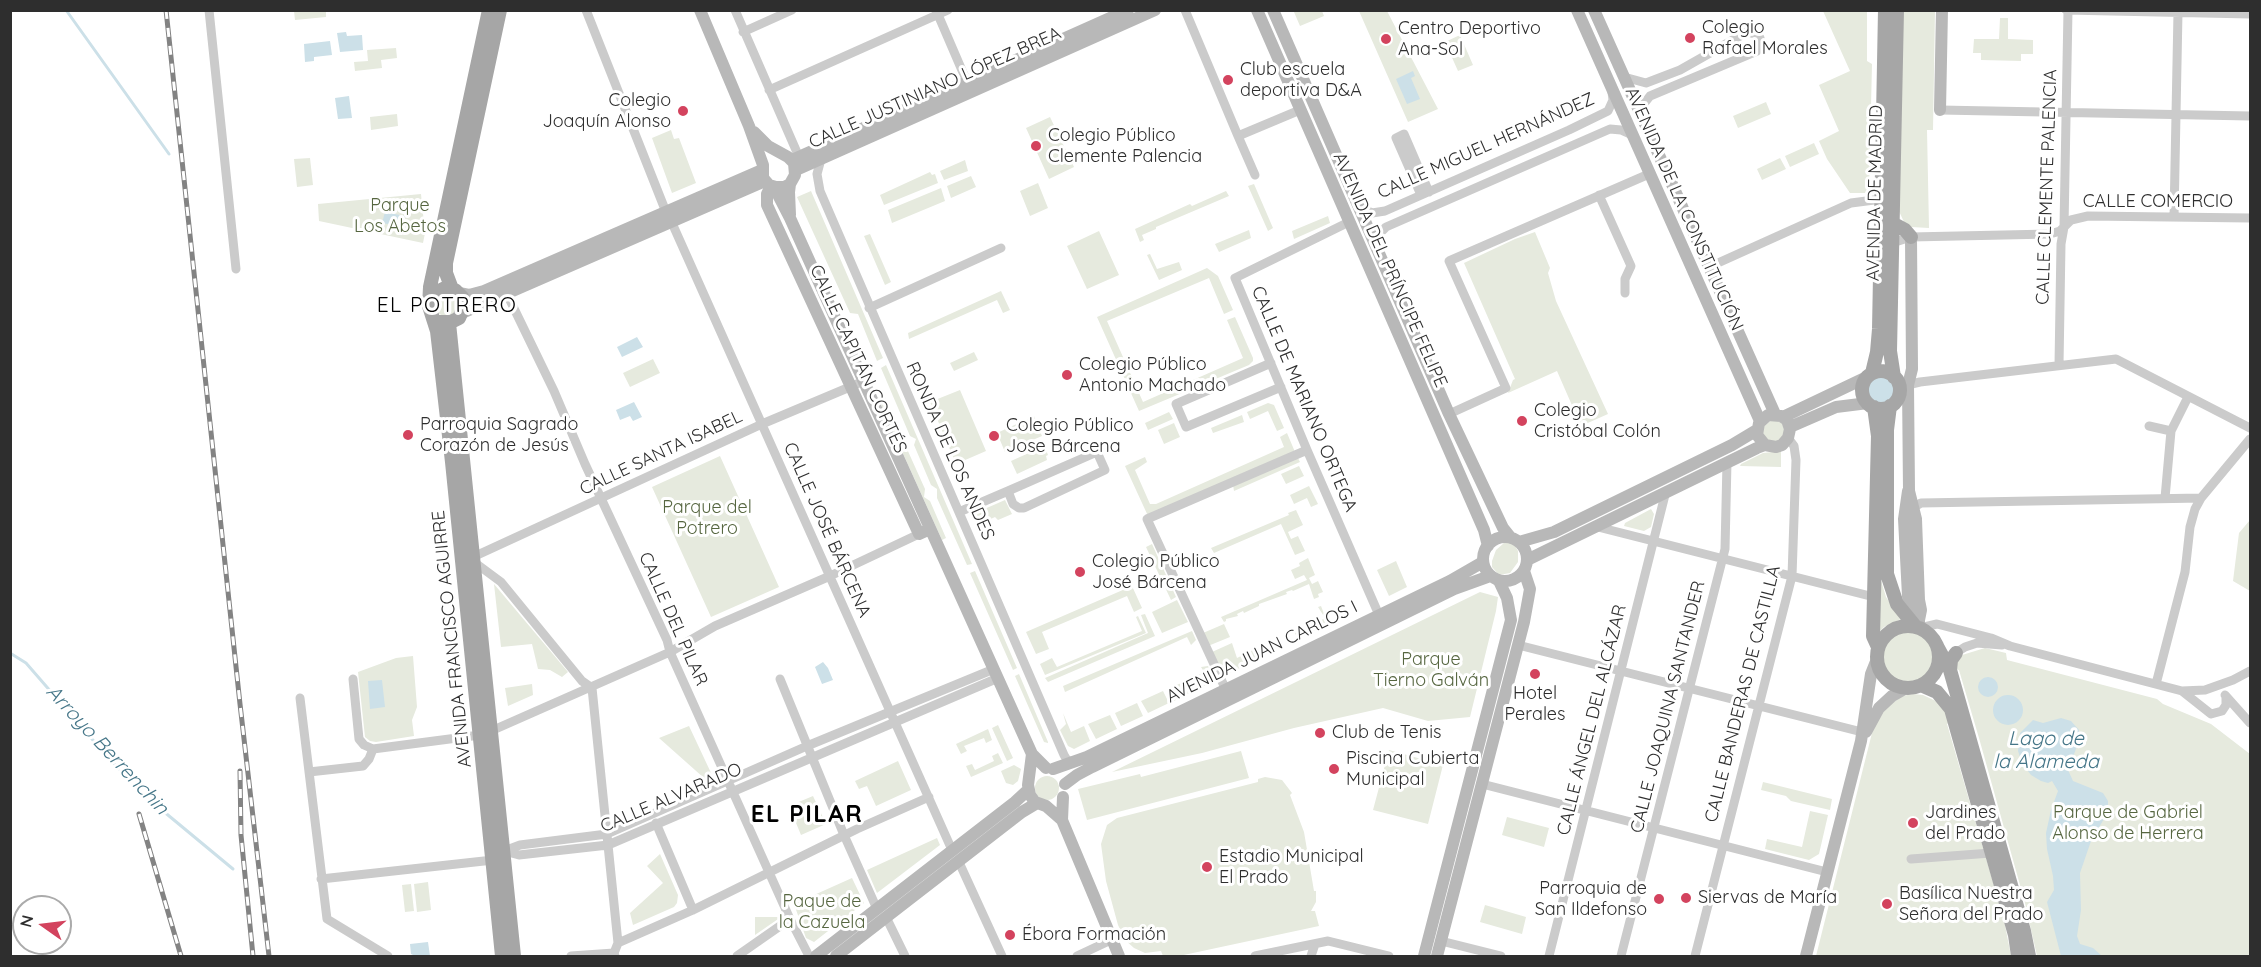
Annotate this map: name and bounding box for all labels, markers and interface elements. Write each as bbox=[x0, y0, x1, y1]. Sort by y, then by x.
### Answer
place label: Colegio Rafael Morales bbox=[1702, 17, 1828, 60]
place label: Centro Deportivo Ana-Sol bbox=[1398, 18, 1541, 60]
street label: CALLE JUSTINIANO LÓPEZ BREA bbox=[806, 22, 1064, 154]
marker: Colegio Rafael Morales bbox=[1683, 31, 1697, 45]
marker: Centro Deportivo Ana-Sol bbox=[1379, 32, 1393, 46]
place label: Club escuela deportiva D&A bbox=[1240, 59, 1362, 101]
street label: CALLE CLEMENTE PALENCIA bbox=[2032, 69, 2062, 305]
marker: Club escuela deportiva D&A bbox=[1221, 73, 1235, 87]
street label: AVENIDA DE LA CONSTITUCIÓN bbox=[1620, 84, 1748, 334]
street label: CALLE MIGUEL HERNÁNDEZ bbox=[1374, 88, 1598, 204]
place label: Colegio Joaquín Alonso bbox=[542, 90, 671, 132]
marker: Colegio Joaquín Alonso bbox=[676, 104, 690, 118]
street label: AVENIDA DE MADRID bbox=[1863, 105, 1887, 281]
place label: Colegio Público Clemente Palencia bbox=[1048, 125, 1202, 168]
marker: Colegio Público Clemente Palencia bbox=[1029, 139, 1043, 153]
street label: AVENIDA DEL PRÍNCIPE FELIPE bbox=[1328, 149, 1452, 391]
street label: CALLE COMERCIO bbox=[2083, 191, 2233, 213]
park label: Parque Los Abetos bbox=[354, 195, 446, 238]
street label: CALLE CAPITÁN CORTÉS bbox=[805, 261, 911, 457]
street label: CALLE DE MARIANO ORTEGA bbox=[1247, 283, 1361, 515]
district label: EL POTRERO bbox=[377, 293, 517, 319]
place label: Colegio Público Antonio Machado bbox=[1079, 354, 1226, 397]
street label: RONDA DE LOS ANDES bbox=[901, 359, 999, 543]
marker: Colegio Público Antonio Machado bbox=[1060, 368, 1074, 382]
place label: Colegio Cristóbal Colón bbox=[1534, 400, 1661, 442]
street label: CALLE SANTA ISABEL bbox=[576, 406, 746, 500]
place label: Parroquia Sagrado Corazón de Jesús bbox=[420, 414, 578, 456]
marker: Colegio Cristóbal Colón bbox=[1515, 414, 1529, 428]
place label: Colegio Público Jose Bárcena bbox=[1006, 415, 1134, 458]
marker: Parroquia Sagrado Corazón de Jesús bbox=[401, 428, 415, 442]
marker: Colegio Público Jose Bárcena bbox=[987, 429, 1001, 443]
street label: CALLE JOSÉ BÁRCENA bbox=[779, 439, 875, 621]
park label: Parque del Potrero bbox=[662, 497, 752, 540]
street label: AVENIDA FRANCISCO AGUIRRE bbox=[428, 509, 476, 769]
street label: CALLE DEL PILAR bbox=[634, 549, 712, 689]
place label: Colegio Público José Bárcena bbox=[1092, 551, 1220, 594]
street label: CALLE BANDERAS DE CASTILLA bbox=[1701, 563, 1785, 825]
marker: Colegio Público José Bárcena bbox=[1073, 565, 1087, 579]
street label: CALLE JOAQUINA SANTANDER bbox=[1626, 579, 1710, 835]
street label: AVENIDA JUAN CARLOS I bbox=[1163, 596, 1361, 708]
street label: CALLE ÁNGEL DEL ALCÁZAR bbox=[1553, 602, 1631, 838]
park label: Parque Tierno Galván bbox=[1373, 649, 1489, 692]
marker: Hotel Perales bbox=[1528, 667, 1542, 681]
water label: Arroyo Berrenchin bbox=[41, 680, 173, 820]
place label: Hotel Perales bbox=[1505, 683, 1565, 726]
place label: Club de Tenis bbox=[1332, 722, 1441, 744]
marker: Club de Tenis bbox=[1313, 726, 1327, 740]
water label: Lago de la Alameda bbox=[1993, 727, 2099, 774]
place label: Piscina Cubierta Municipal bbox=[1346, 748, 1479, 790]
street label: CALLE ALVARADO bbox=[597, 758, 745, 838]
marker: Piscina Cubierta Municipal bbox=[1327, 762, 1341, 776]
district label: EL PILAR bbox=[751, 801, 863, 829]
place label: Jardines del Prado bbox=[1925, 802, 2005, 844]
park label: Parque de Gabriel Alonso de Herrera bbox=[2052, 802, 2204, 844]
marker: Jardines del Prado bbox=[1906, 816, 1920, 830]
place label: Estadio Municipal El Prado bbox=[1219, 846, 1364, 888]
marker: Estadio Municipal El Prado bbox=[1200, 860, 1214, 874]
place label: Parroquia de San Ildefonso bbox=[1535, 878, 1647, 920]
place label: Basílica Nuestra Señora del Prado bbox=[1899, 883, 2043, 926]
place label: Siervas de María bbox=[1698, 887, 1837, 909]
park label: Paque de la Cazuela bbox=[779, 891, 865, 934]
marker: Siervas de María bbox=[1679, 891, 1693, 905]
marker: Parroquia de San Ildefonso bbox=[1652, 892, 1666, 906]
north arrow bbox=[12, 895, 72, 955]
marker: Basílica Nuestra Señora del Prado bbox=[1880, 897, 1894, 911]
text: N bbox=[15, 913, 38, 929]
place label: Ébora Formación bbox=[1022, 924, 1166, 946]
marker: Ébora Formación bbox=[1003, 928, 1017, 942]

